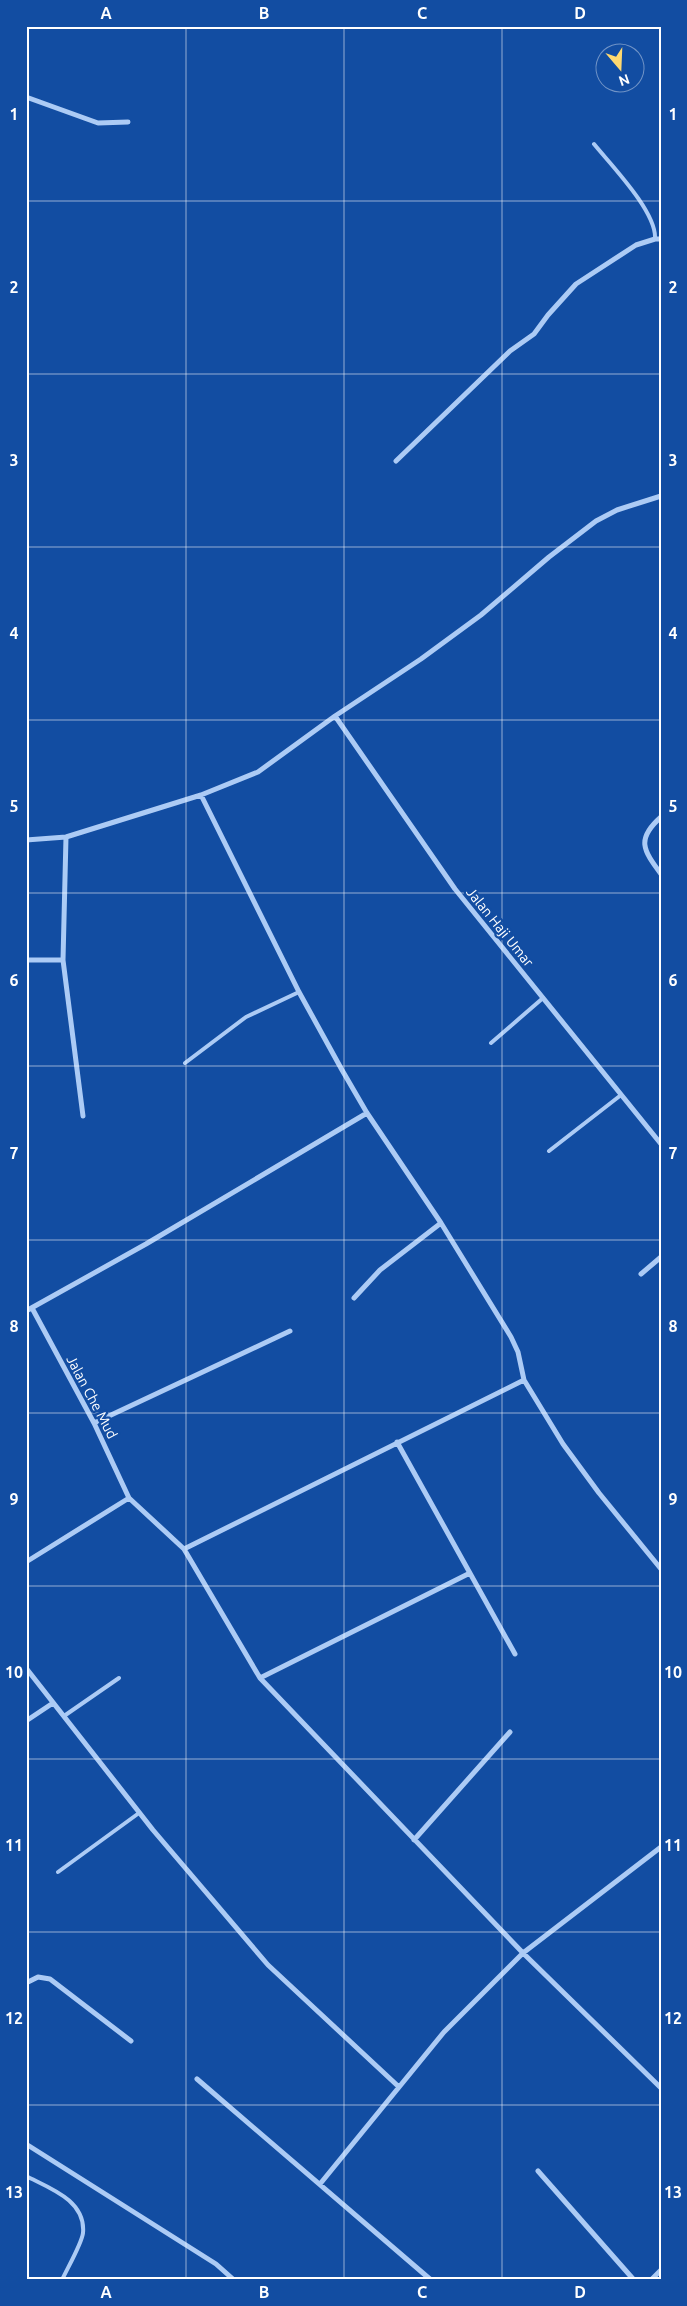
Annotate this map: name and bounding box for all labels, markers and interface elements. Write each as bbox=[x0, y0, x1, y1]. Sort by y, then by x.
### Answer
text: A bbox=[100, 4, 112, 22]
text: B bbox=[259, 4, 269, 22]
text: C bbox=[417, 4, 427, 22]
text: D bbox=[574, 4, 586, 22]
north arrow bbox=[594, 42, 644, 92]
text: N bbox=[617, 71, 632, 90]
text: 1 bbox=[9, 105, 19, 123]
text: 1 bbox=[668, 105, 678, 123]
text: 2 bbox=[9, 278, 19, 296]
text: 2 bbox=[668, 278, 678, 296]
text: 3 bbox=[9, 451, 19, 469]
text: 3 bbox=[668, 451, 678, 469]
text: 4 bbox=[9, 624, 19, 642]
text: 4 bbox=[668, 624, 678, 642]
text: 5 bbox=[9, 797, 19, 815]
text: 5 bbox=[668, 797, 678, 815]
street label: Jalan Haji Umar bbox=[463, 884, 537, 970]
text: 6 bbox=[9, 971, 19, 989]
text: 6 bbox=[668, 971, 678, 989]
text: 7 bbox=[9, 1144, 19, 1162]
text: 7 bbox=[668, 1144, 678, 1162]
text: 8 bbox=[9, 1317, 19, 1335]
text: 8 bbox=[668, 1317, 678, 1335]
street label: Jalan Che Mud bbox=[63, 1353, 121, 1441]
text: 9 bbox=[9, 1490, 19, 1508]
text: 9 bbox=[668, 1490, 678, 1508]
text: 10 bbox=[5, 1663, 23, 1681]
text: 10 bbox=[664, 1663, 682, 1681]
text: 11 bbox=[5, 1836, 23, 1854]
text: 11 bbox=[664, 1836, 682, 1854]
text: 12 bbox=[5, 2009, 23, 2027]
text: 12 bbox=[664, 2009, 682, 2027]
text: 13 bbox=[5, 2183, 23, 2201]
text: 13 bbox=[664, 2183, 682, 2201]
text: A bbox=[100, 2283, 112, 2301]
text: B bbox=[259, 2283, 269, 2301]
text: C bbox=[417, 2283, 427, 2301]
text: D bbox=[574, 2283, 586, 2301]

